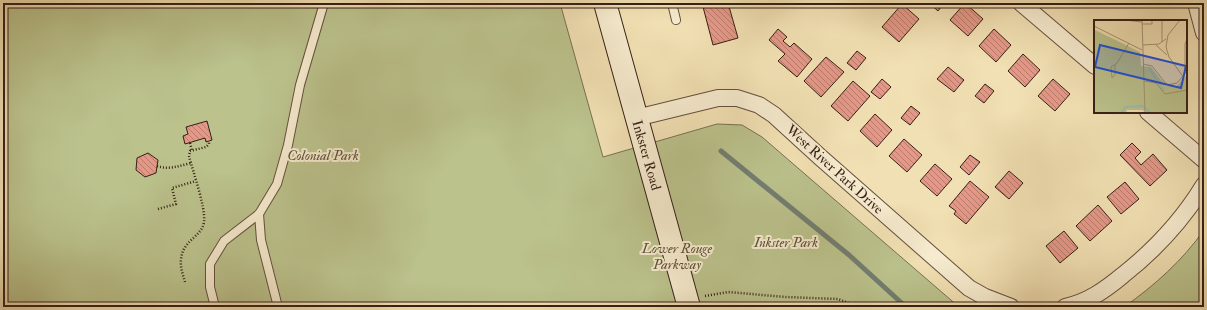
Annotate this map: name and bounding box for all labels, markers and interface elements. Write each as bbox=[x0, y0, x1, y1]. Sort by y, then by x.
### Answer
inset map bbox=[1094, 20, 1187, 113]
street label: Inkster Road bbox=[628, 118, 665, 192]
street label: West River Park Drive bbox=[782, 120, 887, 218]
park label: Colonial Park bbox=[287, 147, 359, 164]
park label: Inkster Park bbox=[753, 234, 818, 251]
park label: Lower Rouge Parkway bbox=[641, 240, 713, 273]

